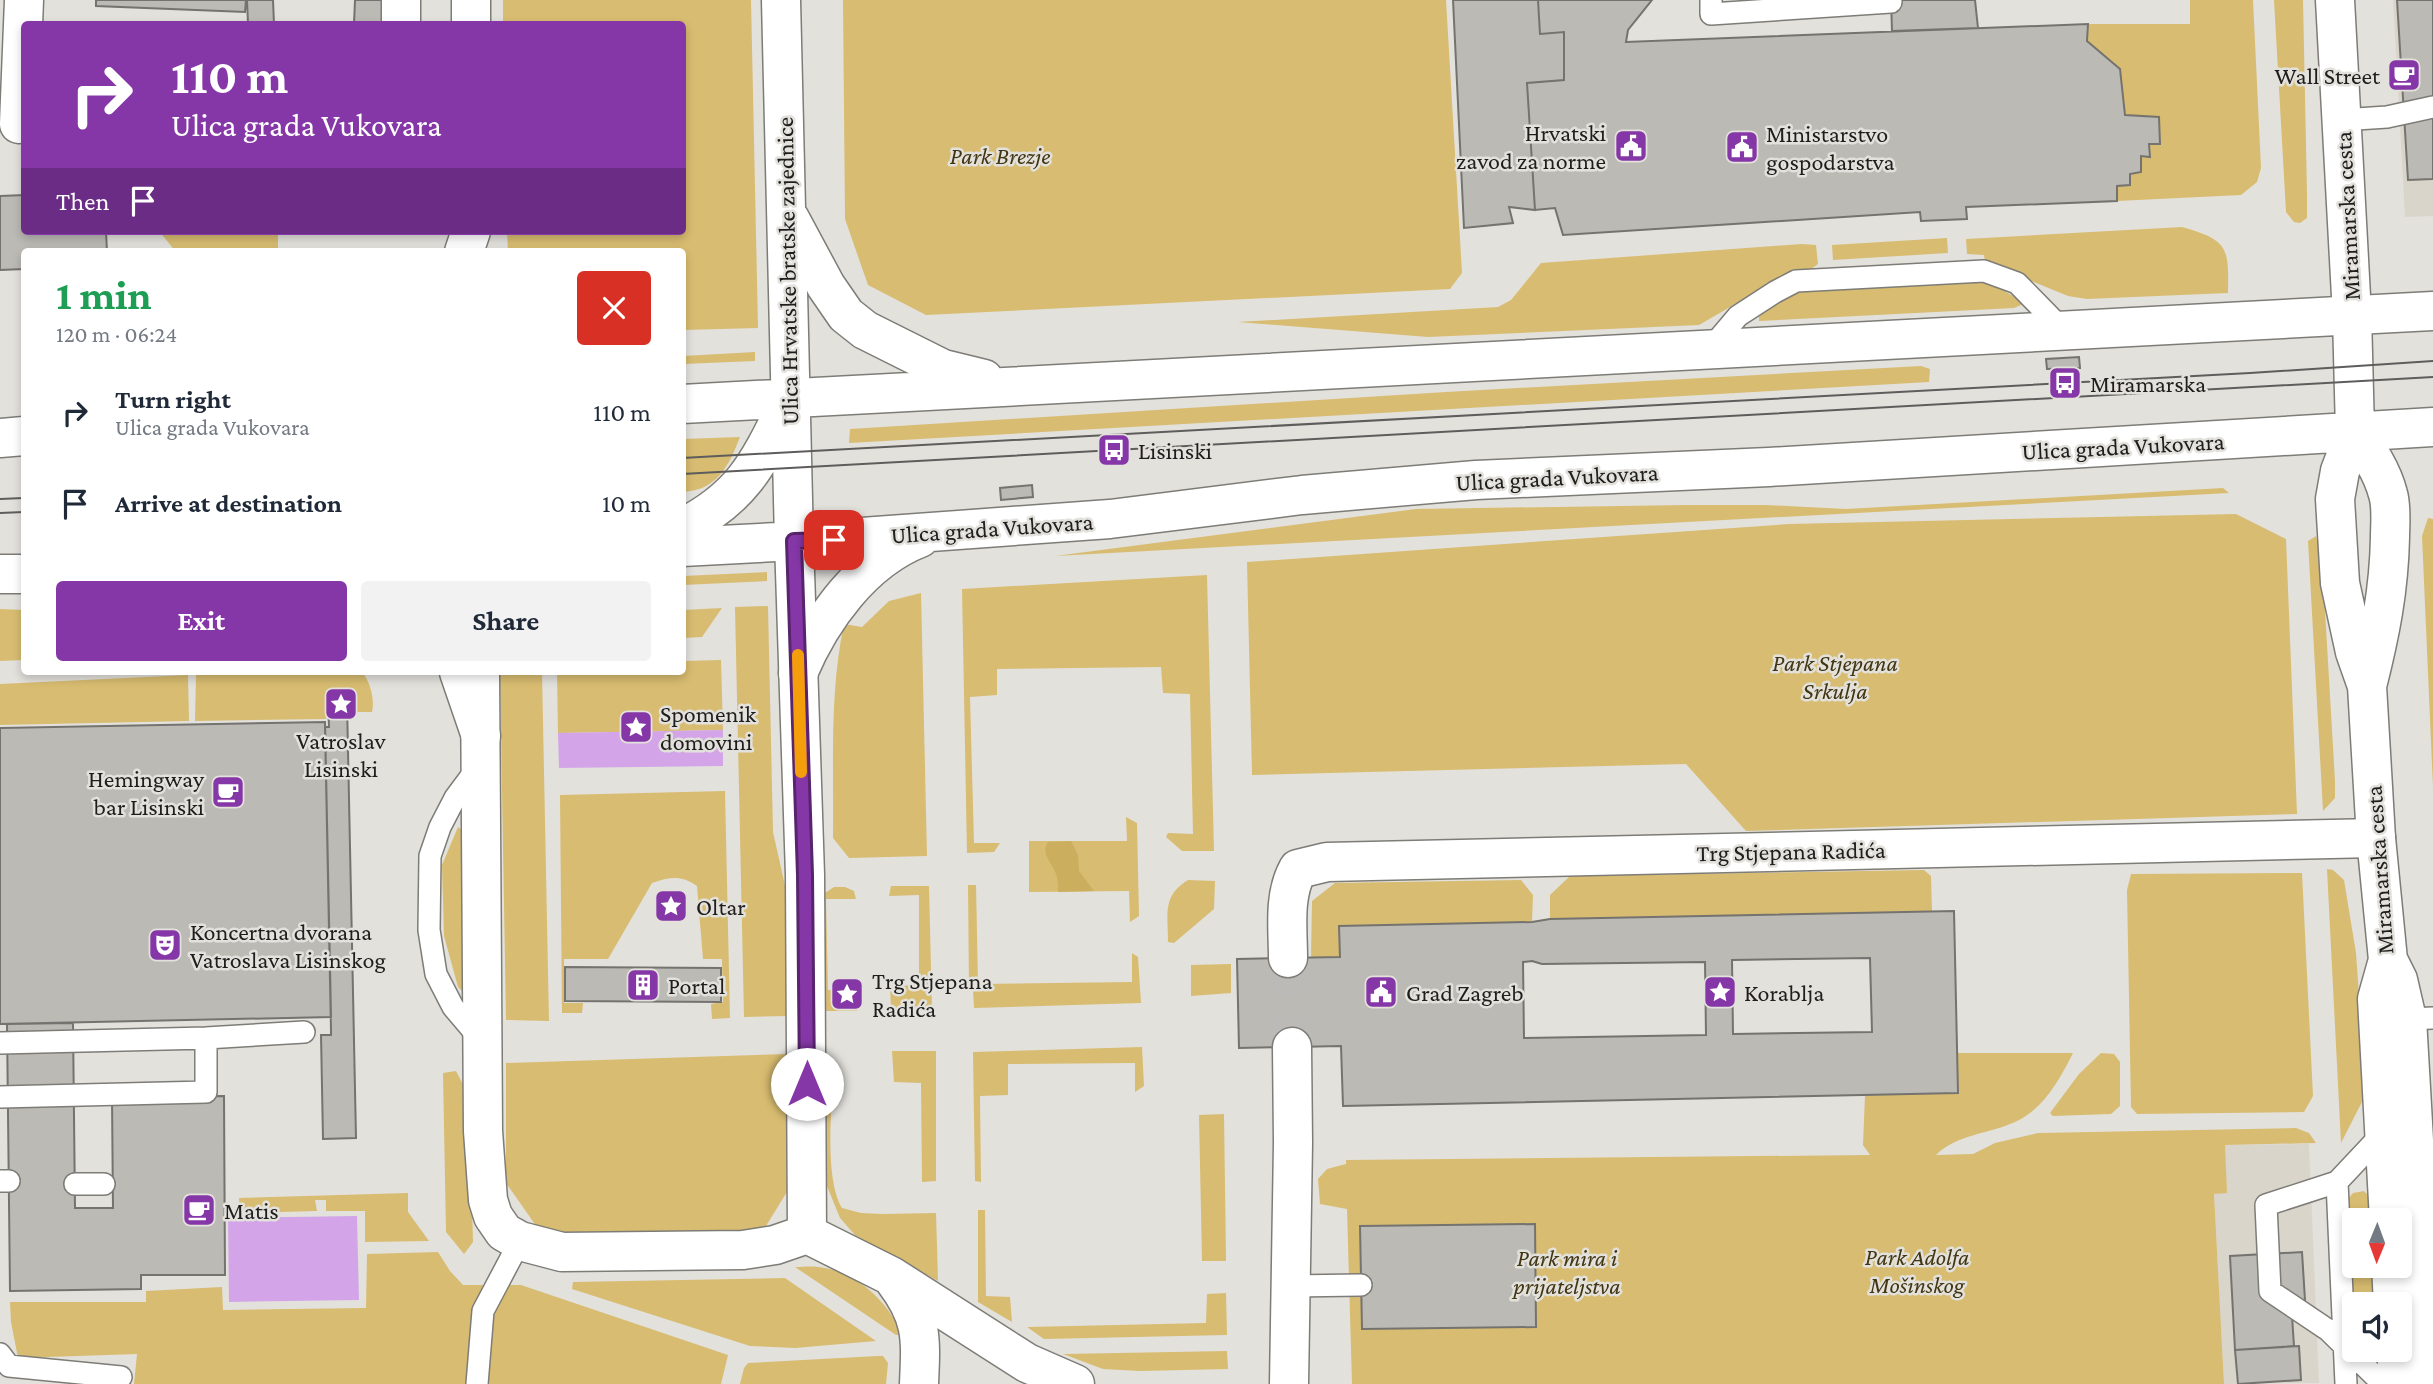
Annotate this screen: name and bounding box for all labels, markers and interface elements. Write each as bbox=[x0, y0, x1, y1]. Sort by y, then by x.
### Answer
icon: right bbox=[56, 49, 147, 140]
text: 110 m bbox=[171, 49, 288, 104]
cafe icon: Wall Street bbox=[2385, 56, 2423, 94]
place label: Wall Street bbox=[2275, 62, 2381, 89]
text: Ulica grada Vukovara bbox=[171, 107, 442, 143]
street label: Ulica Hrvatske bratske zajednice bbox=[771, 117, 803, 425]
place label: Hrvatski zavod za norme bbox=[1456, 119, 1606, 174]
place label: Ministarstvo gospodarstva bbox=[1766, 120, 1895, 175]
public building icon: Hrvatski zavod za norme bbox=[1612, 127, 1650, 165]
public building icon: Ministarstvo gospodarstva bbox=[1723, 128, 1761, 166]
street label: Miramarska cesta bbox=[2329, 131, 2365, 301]
park label: Park Brezje bbox=[950, 142, 1050, 170]
icon: arrive bbox=[124, 182, 162, 220]
text: Then bbox=[56, 187, 110, 216]
text: 1 min bbox=[56, 271, 152, 318]
button: close bbox=[577, 271, 651, 345]
text: 120 m · 06:24 bbox=[56, 321, 177, 347]
bus stop icon: Miramarska bbox=[2046, 364, 2084, 402]
place label: Miramarska bbox=[2090, 370, 2206, 397]
text: Turn right bbox=[115, 385, 231, 414]
icon: right bbox=[56, 394, 94, 432]
text: 110 m bbox=[593, 398, 651, 427]
text: Ulica grada Vukovara bbox=[115, 414, 310, 440]
street label: Ulica grada Vukovara bbox=[2021, 427, 2225, 465]
bus stop icon: Lisinski bbox=[1095, 431, 1133, 469]
place label: Lisinski bbox=[1138, 437, 1212, 464]
street label: Ulica grada Vukovara bbox=[1455, 458, 1659, 496]
icon: arrive bbox=[56, 485, 94, 523]
text: Arrive at destination bbox=[115, 489, 342, 518]
text: 10 m bbox=[602, 489, 651, 518]
street label: Ulica grada Vukovara bbox=[890, 507, 1094, 549]
pin bbox=[804, 510, 864, 570]
icon: arrive bbox=[815, 521, 853, 559]
button: Exit bbox=[56, 581, 347, 661]
button: Share bbox=[361, 581, 651, 661]
park label: Park Stjepana Srkulja bbox=[1772, 649, 1898, 705]
place icon: Vatroslav Lisinski bbox=[322, 685, 360, 723]
place label: Spomenik domovini bbox=[660, 700, 757, 755]
place icon: Spomenik domovini bbox=[617, 708, 655, 746]
place label: Vatroslav Lisinski bbox=[296, 727, 387, 782]
place label: Hemingway bar Lisinski bbox=[88, 765, 205, 820]
cafe icon: Hemingway bar Lisinski bbox=[209, 773, 247, 811]
street label: Miramarska cesta bbox=[2360, 785, 2398, 955]
street label: Trg Stjepana Radića bbox=[1696, 836, 1886, 866]
place icon: Oltar bbox=[652, 887, 690, 925]
place label: Oltar bbox=[696, 893, 746, 920]
place label: Koncertna dvorana Vatroslava Lisinskog bbox=[190, 918, 386, 973]
theatre icon: Koncertna dvorana Vatroslava Lisinskog bbox=[146, 926, 184, 964]
building icon: Portal bbox=[624, 966, 662, 1004]
place label: Trg Stjepana Radića bbox=[872, 967, 993, 1022]
place label: Portal bbox=[668, 972, 725, 999]
public building icon: Grad Zagreb bbox=[1362, 973, 1400, 1011]
place icon: Korablja bbox=[1701, 973, 1739, 1011]
place icon: Trg Stjepana Radića bbox=[828, 975, 866, 1013]
place label: Grad Zagreb bbox=[1406, 979, 1523, 1006]
place label: Korablja bbox=[1744, 979, 1824, 1006]
position arrow bbox=[770, 1047, 844, 1121]
cafe icon: Matis bbox=[180, 1191, 218, 1229]
place label: Matis bbox=[224, 1197, 279, 1224]
north arrow bbox=[2342, 1208, 2412, 1278]
map controls bbox=[2342, 1208, 2412, 1362]
park label: Park Adolfa Mošinskog bbox=[1865, 1243, 1969, 1298]
park label: Park mira i prijateljstva bbox=[1511, 1244, 1621, 1300]
button: sound bbox=[2342, 1292, 2412, 1362]

